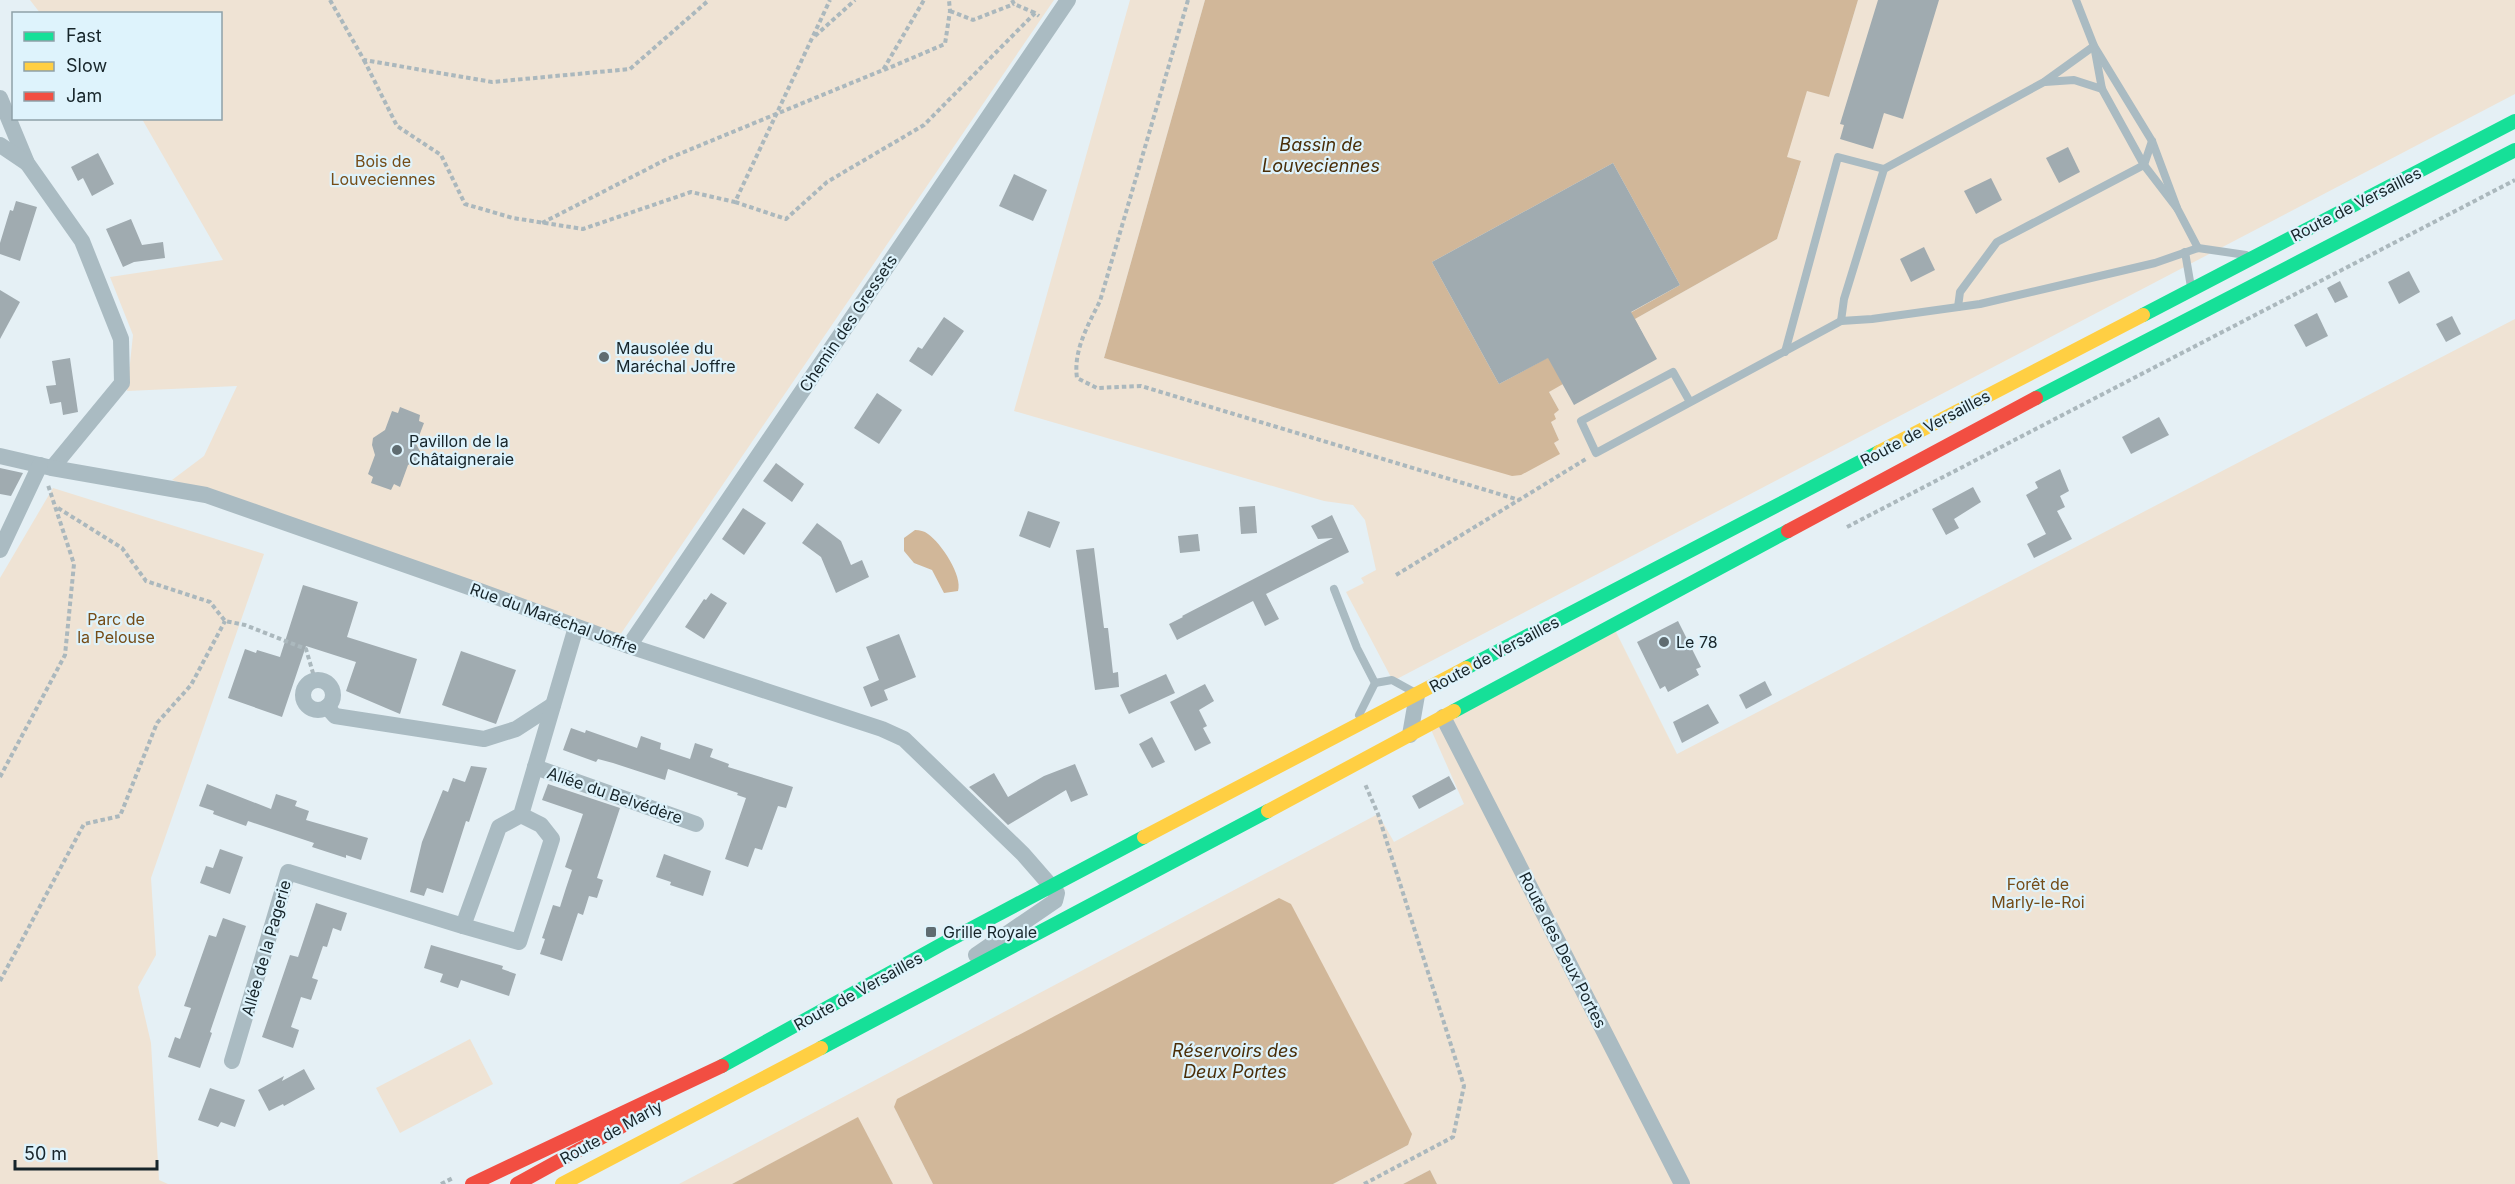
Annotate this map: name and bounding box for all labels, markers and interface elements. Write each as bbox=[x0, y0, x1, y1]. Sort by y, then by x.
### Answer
legend bbox=[12, 12, 222, 120]
text: Fast bbox=[66, 25, 102, 46]
text: Slow bbox=[66, 55, 107, 76]
text: Jam bbox=[66, 85, 102, 106]
water label: Bassin de Louveciennes bbox=[1262, 134, 1380, 176]
park label: Bois de Louveciennes bbox=[330, 151, 436, 189]
street label: Route de Versailles bbox=[2287, 162, 2425, 246]
street label: Chemin des Gressets bbox=[795, 251, 901, 395]
place label: Mausolée du Maréchal Joffre bbox=[616, 338, 736, 376]
marker: Mausolée du Maréchal Joffre bbox=[597, 350, 611, 364]
street label: Route de Versailles bbox=[1857, 385, 1993, 471]
place label: Pavillon de la Châtaigneraie bbox=[409, 431, 514, 469]
marker: Pavillon de la Châtaigneraie bbox=[390, 443, 404, 457]
street label: Rue du Maréchal Joffre bbox=[467, 578, 641, 658]
park label: Parc de la Pelouse bbox=[77, 609, 155, 647]
street label: Route de Versailles bbox=[1426, 611, 1562, 697]
place label: Le 78 bbox=[1676, 632, 1718, 652]
marker: Le 78 bbox=[1657, 635, 1671, 649]
street label: Allée du Belvédère bbox=[545, 762, 685, 828]
street label: Route des Deux Portes bbox=[1515, 869, 1611, 1031]
park label: Forêt de Marly-le-Roi bbox=[1991, 874, 2085, 912]
street label: Allée de la Pagerie bbox=[237, 878, 295, 1018]
place label: Grille Royale bbox=[943, 922, 1037, 942]
marker: Grille Royale bbox=[924, 925, 938, 939]
street label: Route de Versailles bbox=[790, 947, 926, 1035]
water label: Réservoirs des Deux Portes bbox=[1172, 1040, 1298, 1082]
street label: Route de Marly bbox=[556, 1096, 666, 1168]
scale bar bbox=[15, 1133, 158, 1171]
text: 50 m bbox=[24, 1143, 67, 1164]

